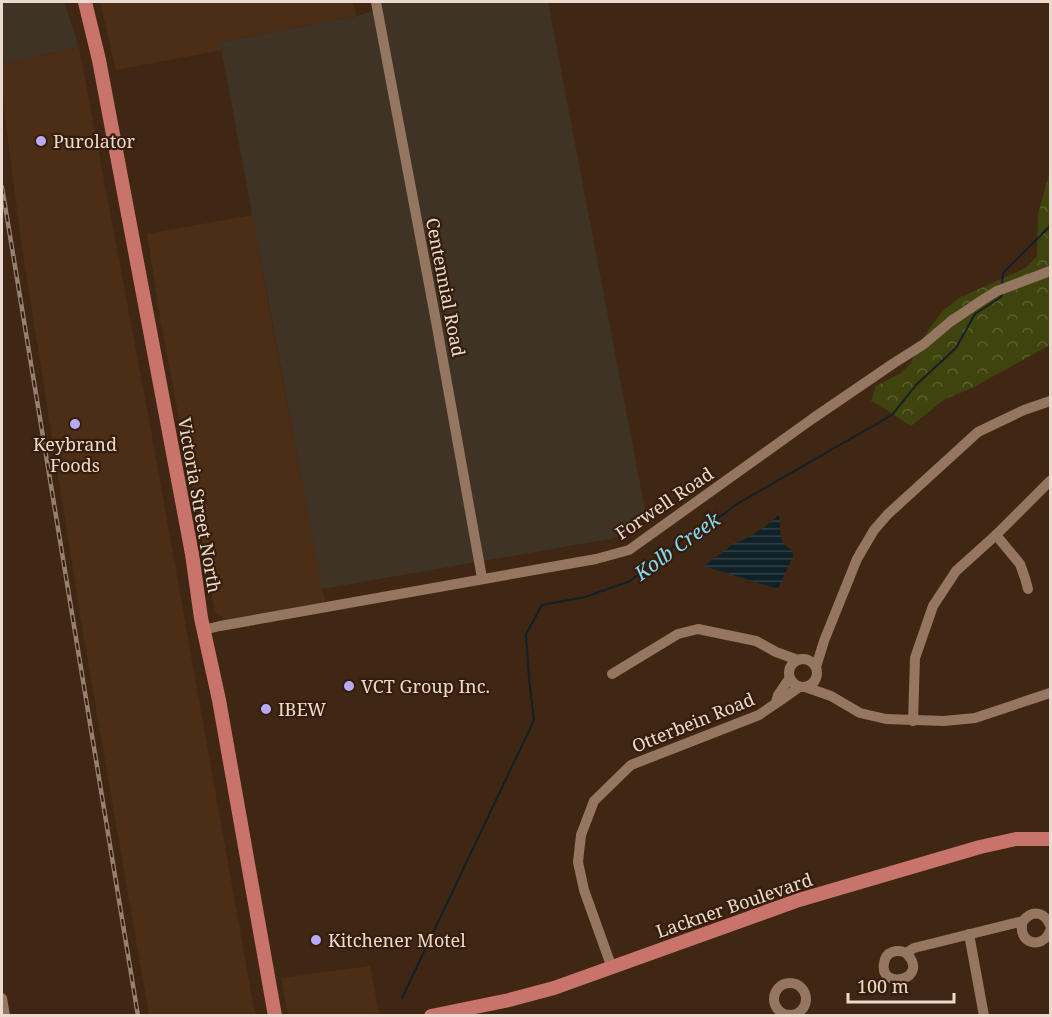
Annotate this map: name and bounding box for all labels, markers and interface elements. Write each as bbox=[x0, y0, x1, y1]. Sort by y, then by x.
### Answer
place label: Purolator bbox=[53, 129, 136, 153]
marker: Purolator bbox=[34, 134, 48, 148]
street label: Centennial Road bbox=[421, 215, 471, 359]
street label: Victoria Street North bbox=[173, 415, 227, 595]
marker: Keybrand Foods bbox=[68, 417, 82, 431]
place label: Keybrand Foods bbox=[33, 432, 117, 477]
street label: Forwell Road bbox=[610, 461, 718, 545]
water label: Kolb Creek bbox=[628, 505, 726, 587]
place label: VCT Group Inc. bbox=[361, 674, 490, 698]
marker: VCT Group Inc. bbox=[342, 679, 356, 693]
street label: Otterbein Road bbox=[628, 686, 758, 758]
place label: IBEW bbox=[278, 697, 326, 721]
marker: IBEW bbox=[259, 702, 273, 716]
street label: Lackner Boulevard bbox=[653, 867, 815, 943]
place label: Kitchener Motel bbox=[328, 928, 466, 952]
marker: Kitchener Motel bbox=[309, 933, 323, 947]
scale bar bbox=[848, 966, 954, 1004]
text: 100 m bbox=[857, 974, 909, 998]

